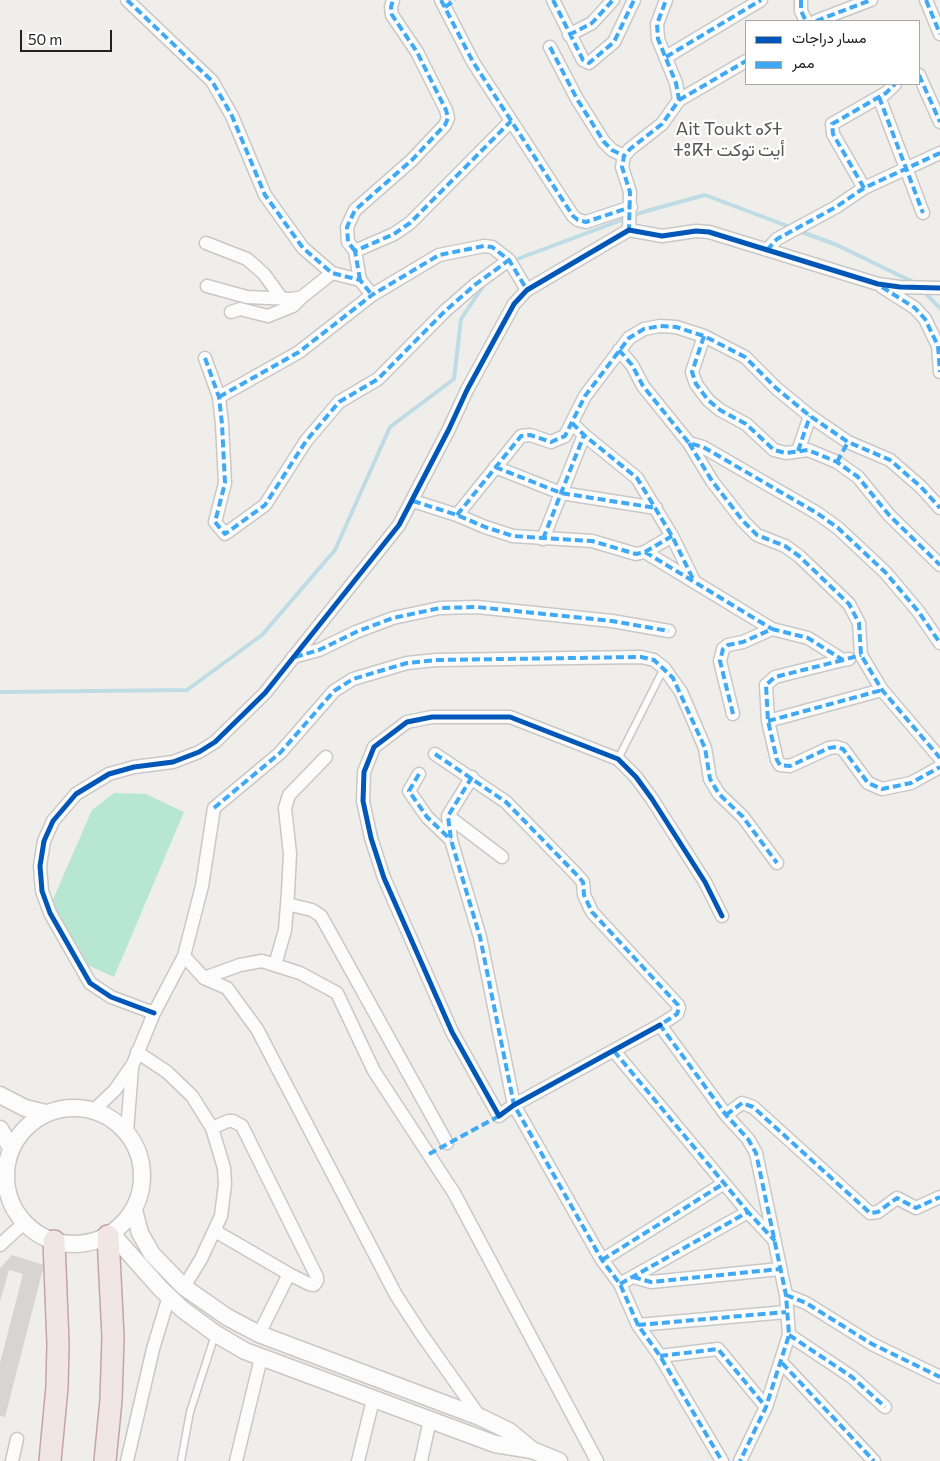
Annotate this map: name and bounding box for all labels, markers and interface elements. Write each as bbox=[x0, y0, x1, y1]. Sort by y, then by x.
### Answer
scale bar bbox=[22, 20, 115, 52]
legend bbox=[745, 20, 920, 85]
text: مسار دراجات bbox=[792, 28, 866, 46]
text: 50 m bbox=[28, 30, 62, 48]
text: ممر bbox=[792, 53, 814, 71]
district label: Ait Toukt ⴰⵢⵜ ⵜⵓⴽⵜ أيت توكت bbox=[673, 118, 785, 160]

